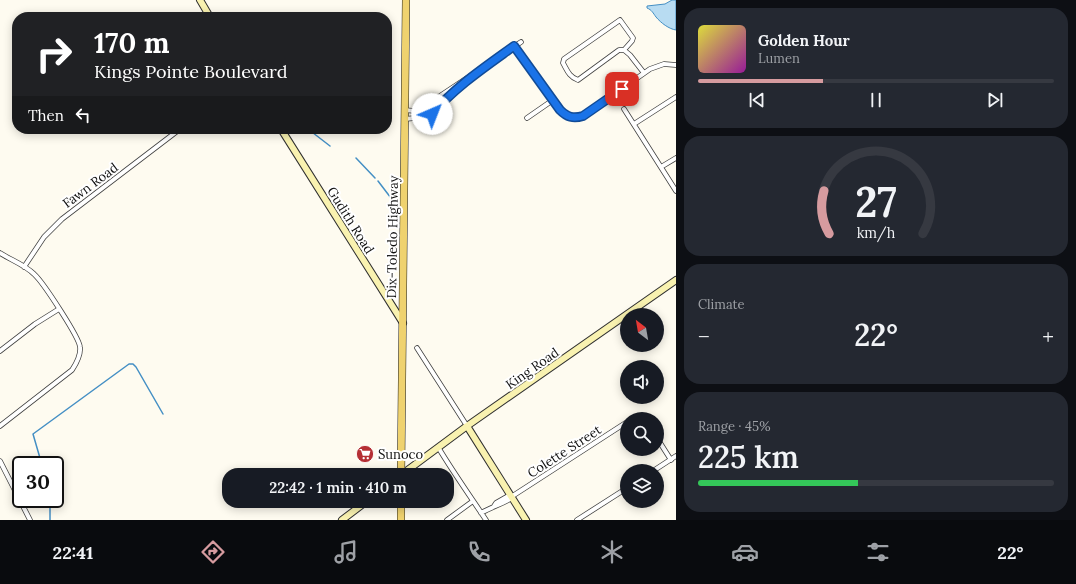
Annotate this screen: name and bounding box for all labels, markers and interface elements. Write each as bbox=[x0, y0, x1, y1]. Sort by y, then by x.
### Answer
text: 170 m bbox=[94, 25, 169, 61]
icon: right bbox=[28, 28, 80, 80]
text: Golden Hour bbox=[758, 31, 850, 50]
text: Lumen bbox=[758, 50, 800, 67]
text: Kings Pointe Boulevard bbox=[94, 60, 288, 83]
pin bbox=[605, 72, 639, 106]
icon: arrive bbox=[611, 78, 633, 100]
icon: previous bbox=[746, 89, 768, 111]
icon: pause bbox=[865, 89, 887, 111]
icon: next bbox=[984, 89, 1006, 111]
position arrow bbox=[411, 93, 453, 135]
icon: left bbox=[72, 104, 94, 126]
text: Then bbox=[28, 106, 64, 125]
street label: Fawn Road bbox=[59, 159, 122, 212]
street label: Dix-Toledo Highway bbox=[383, 175, 402, 299]
text: 27 bbox=[855, 175, 897, 228]
street label: Gudith Road bbox=[323, 184, 378, 257]
text: km/h bbox=[857, 224, 896, 243]
text: Climate bbox=[698, 296, 745, 313]
north arrow bbox=[620, 308, 664, 352]
map controls bbox=[620, 308, 664, 508]
text: 22° bbox=[854, 316, 898, 354]
text: − bbox=[698, 322, 710, 350]
text: + bbox=[1042, 322, 1054, 350]
street label: King Road bbox=[502, 344, 562, 393]
button: sound bbox=[620, 360, 664, 404]
button: search bbox=[620, 412, 664, 456]
text: Range · 45% bbox=[698, 418, 770, 435]
street label: Colette Street bbox=[524, 421, 604, 482]
text: 225 km bbox=[698, 438, 799, 476]
supermarket icon: Sunoco bbox=[355, 444, 375, 464]
place label: Sunoco bbox=[378, 446, 423, 463]
speed limit sign: 30 bbox=[12, 456, 64, 508]
button: layers bbox=[620, 464, 664, 508]
text: 22:42 · 1 min · 410 m bbox=[269, 478, 407, 497]
icon: directions bbox=[199, 538, 227, 566]
icon: music bbox=[332, 538, 360, 566]
icon: phone bbox=[465, 538, 493, 566]
icon: climate bbox=[598, 538, 626, 566]
icon: car bbox=[731, 538, 759, 566]
icon: filters bbox=[864, 538, 892, 566]
text: 22:41 bbox=[53, 541, 93, 564]
text: 22° bbox=[997, 541, 1023, 564]

